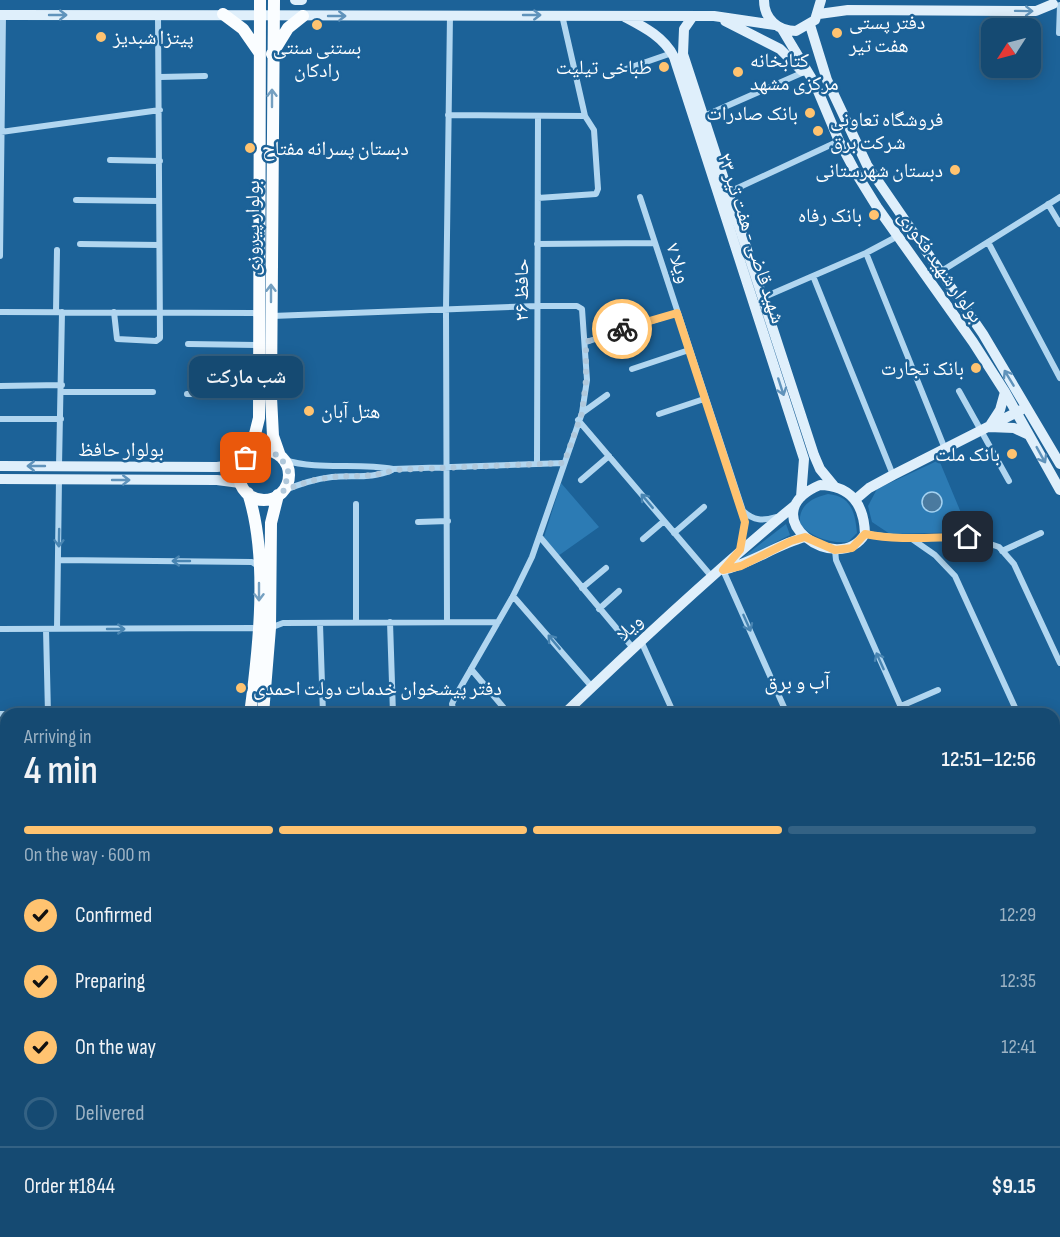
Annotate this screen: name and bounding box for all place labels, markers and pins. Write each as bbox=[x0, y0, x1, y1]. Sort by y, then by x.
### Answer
place label: دفتر پستی هفت تیر bbox=[848, 11, 925, 58]
marker: بستنی سنتی رادکان bbox=[310, 18, 324, 32]
place label: پیتزا شبدیز bbox=[112, 26, 194, 50]
marker: دفتر پستی هفت تیر bbox=[830, 26, 844, 40]
marker: پیتزا شبدیز bbox=[94, 30, 108, 44]
place label: بستنی سنتی رادکان bbox=[273, 36, 361, 83]
place label: کتابخانه مرکزی مشهد bbox=[750, 49, 839, 96]
place label: طباخی تیلیت bbox=[556, 56, 652, 80]
marker: طباخی تیلیت bbox=[657, 60, 671, 74]
marker: کتابخانه مرکزی مشهد bbox=[731, 65, 745, 79]
place label: بانک صادرات bbox=[706, 102, 798, 126]
marker: بانک صادرات bbox=[803, 106, 817, 120]
place label: فروشگاه تعاونی شرکت برق bbox=[830, 108, 943, 155]
marker: فروشگاه تعاونی شرکت برق bbox=[811, 124, 825, 138]
place label: دبستان پسرانه مفتاح bbox=[262, 137, 409, 161]
marker: دبستان پسرانه مفتاح bbox=[243, 141, 257, 155]
place label: دبستان شهرستانی bbox=[815, 159, 943, 183]
marker: دبستان شهرستانی bbox=[948, 163, 962, 177]
place label: بانک رفاه bbox=[798, 204, 862, 228]
marker: بانک رفاه bbox=[867, 208, 881, 222]
callout: شب مارکت bbox=[189, 356, 303, 398]
place label: بانک تجارت bbox=[881, 357, 964, 381]
marker: بانک تجارت bbox=[969, 361, 983, 375]
place label: هتل آبان bbox=[321, 400, 380, 424]
marker: هتل آبان bbox=[302, 404, 316, 418]
pin bbox=[220, 432, 271, 483]
place label: بانک ملت bbox=[935, 443, 1000, 467]
marker: بانک ملت bbox=[1005, 447, 1019, 461]
pin bbox=[942, 511, 993, 562]
place label: دفتر پیشخوان خدمات دولت احمدی bbox=[253, 677, 502, 701]
marker: دفتر پیشخوان خدمات دولت احمدی bbox=[234, 681, 248, 695]

